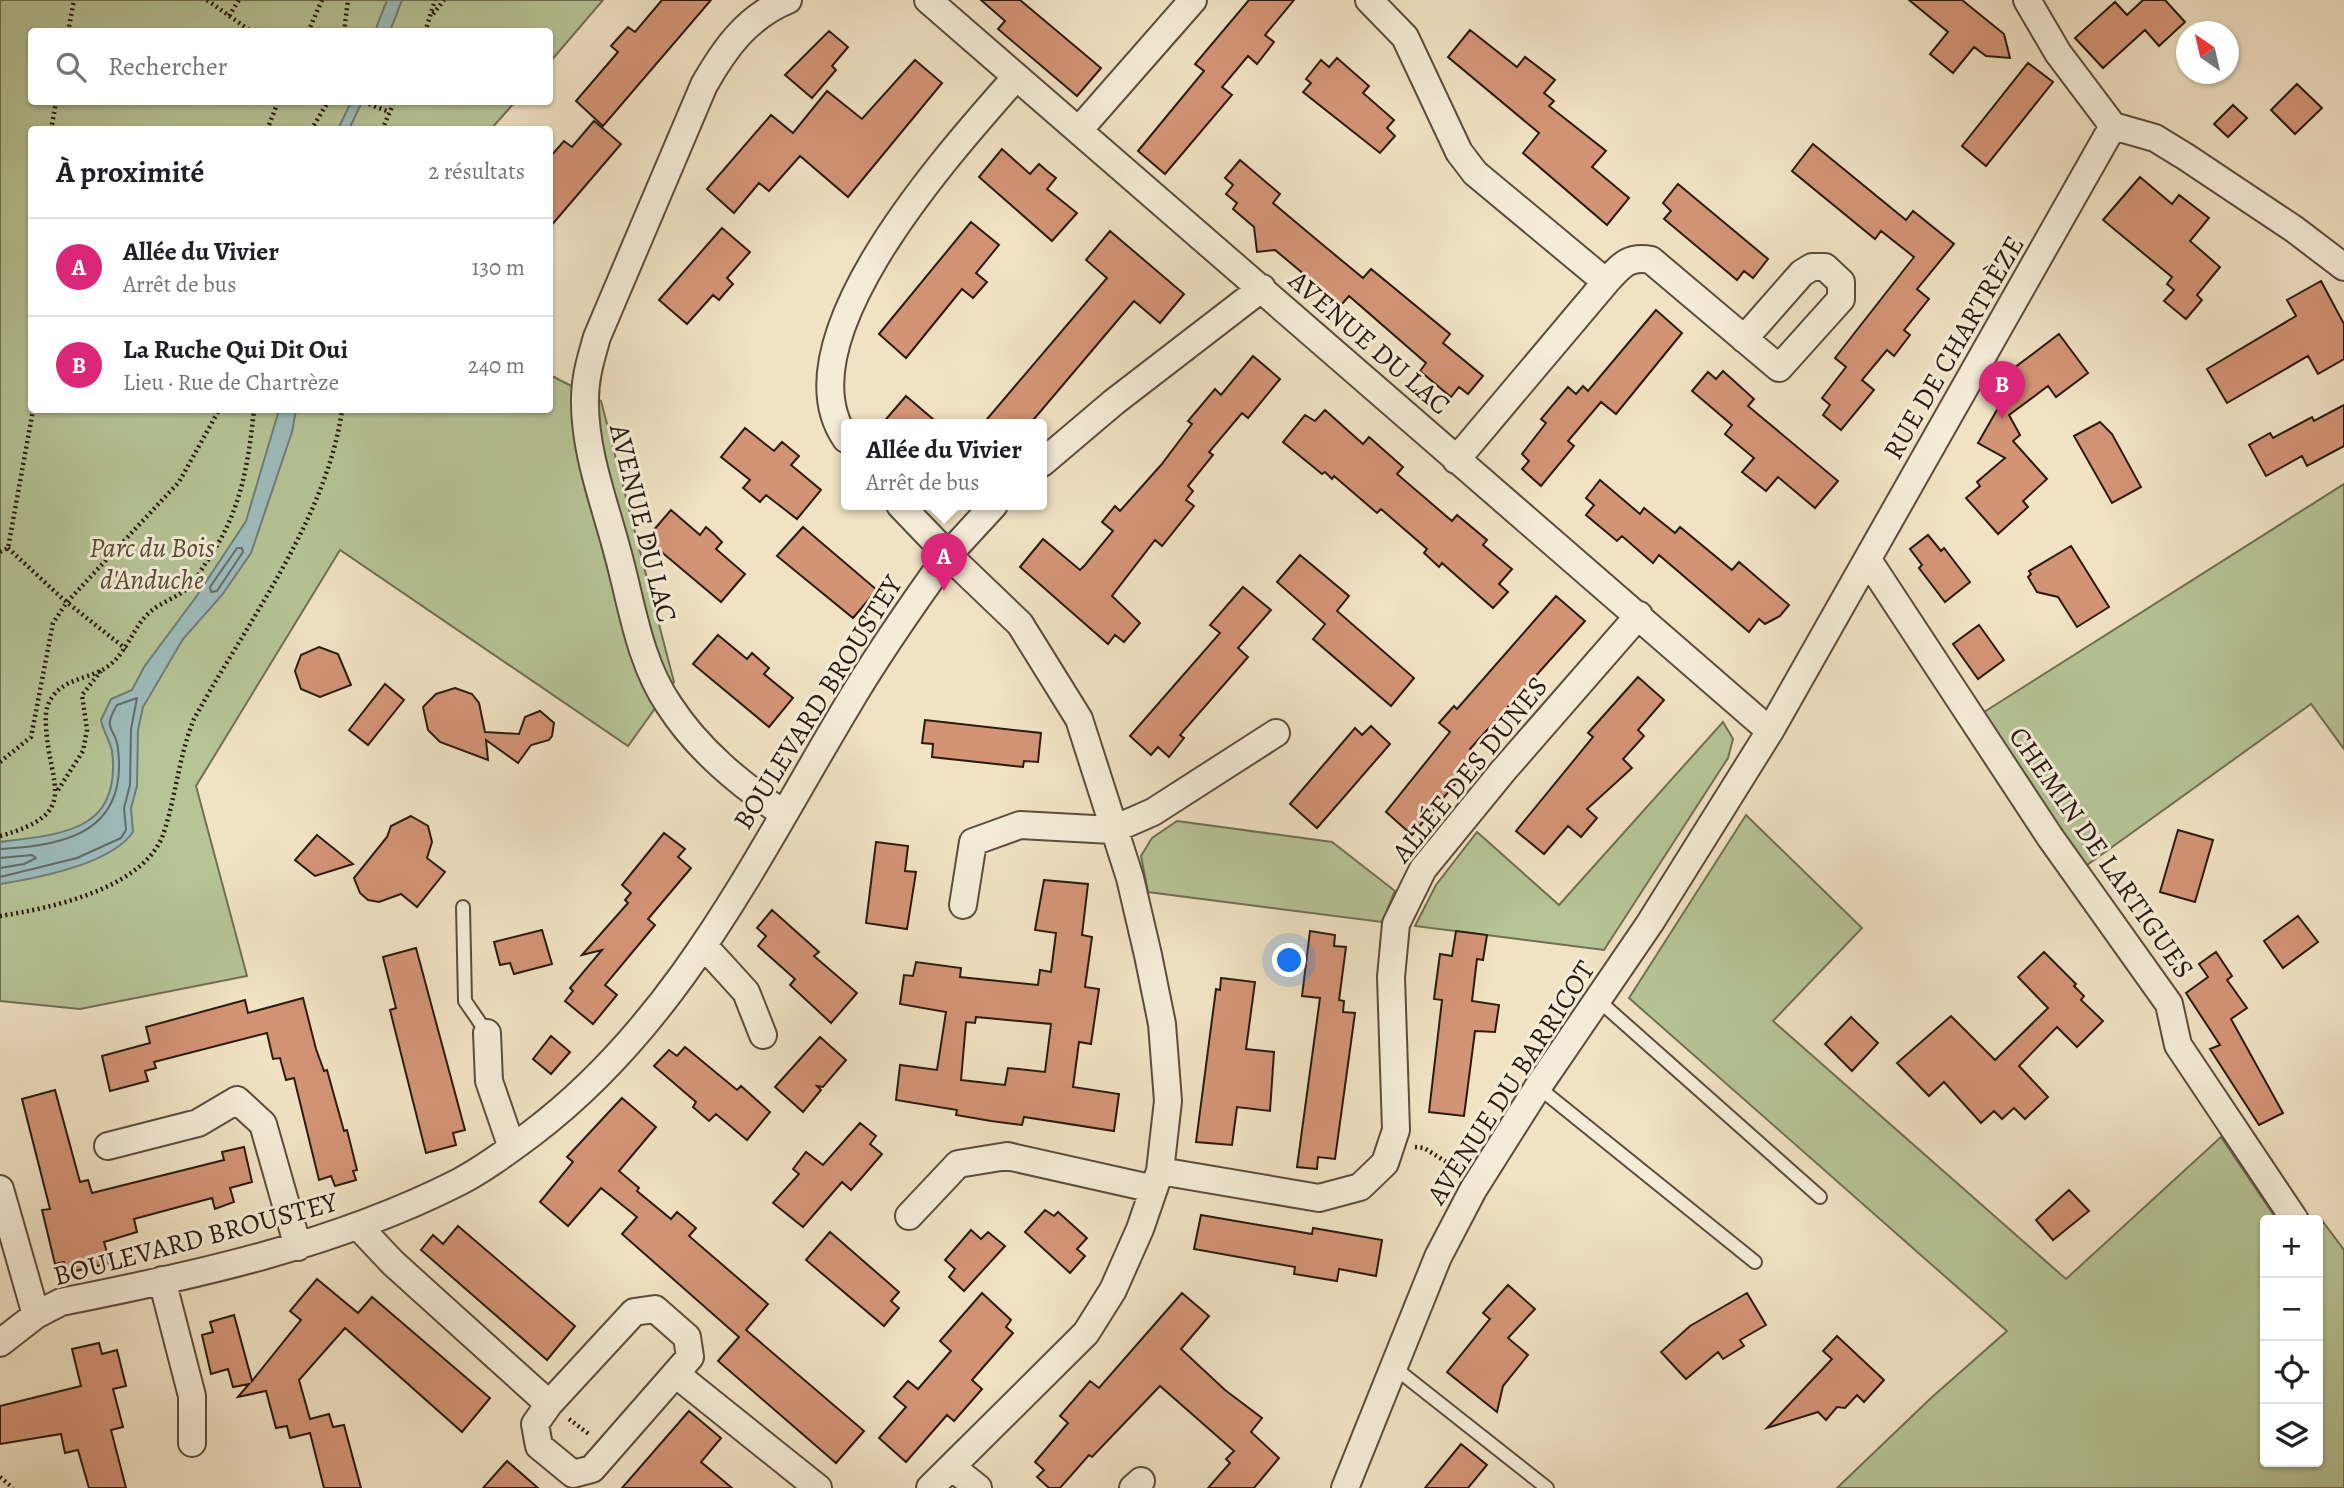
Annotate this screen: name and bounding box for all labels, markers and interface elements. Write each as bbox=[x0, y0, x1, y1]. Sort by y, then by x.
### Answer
north arrow bbox=[2176, 21, 2239, 84]
search box bbox=[28, 28, 553, 105]
icon: search bbox=[52, 48, 90, 86]
text: Rechercher bbox=[108, 49, 228, 84]
text: À proximité bbox=[56, 152, 204, 192]
text: 2 résultats bbox=[428, 156, 525, 187]
street label: RUE DE CHARTRÈZE bbox=[1874, 229, 2033, 466]
text: Allée du Vivier bbox=[123, 234, 279, 269]
text: A bbox=[72, 252, 86, 283]
text: 130 m bbox=[472, 252, 525, 283]
street label: AVENUE DU LAC bbox=[1280, 261, 1458, 424]
text: Arrêt de bus bbox=[123, 269, 236, 300]
text: La Ruche Qui Dit Oui bbox=[123, 332, 348, 367]
text: B bbox=[72, 350, 86, 381]
text: 240 m bbox=[468, 350, 525, 381]
pin: B bbox=[1979, 361, 2025, 419]
text: Lieu · Rue de Chartrèze bbox=[123, 367, 339, 398]
street label: AVENUE DU LAC bbox=[600, 419, 686, 626]
popup bbox=[841, 419, 1047, 510]
text: Allée du Vivier bbox=[866, 432, 1022, 467]
text: Arrêt de bus bbox=[866, 467, 979, 498]
park label: Parc du Bois d'Anduche bbox=[89, 529, 215, 599]
pin: A bbox=[921, 533, 967, 591]
street label: BOULEVARD BROUSTEY bbox=[724, 568, 912, 837]
street label: ALLÉE DES DUNES bbox=[1382, 669, 1557, 871]
street label: CHEMIN DE LARTIGUES bbox=[2000, 719, 2203, 986]
your location bbox=[1272, 943, 1306, 977]
street label: AVENUE DU BARRICOT bbox=[1417, 953, 1604, 1213]
street label: BOULEVARD BROUSTEY bbox=[49, 1182, 343, 1295]
map controls bbox=[2260, 1215, 2323, 1467]
button: + bbox=[2260, 1215, 2323, 1278]
button: − bbox=[2260, 1278, 2323, 1341]
button: locate bbox=[2260, 1341, 2323, 1404]
button: layers bbox=[2260, 1404, 2323, 1467]

